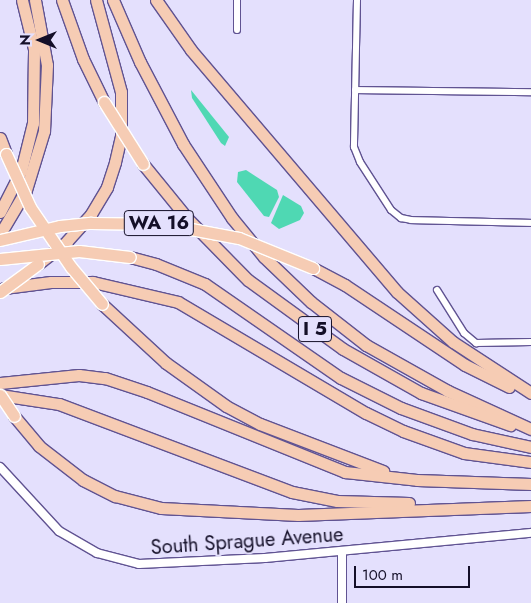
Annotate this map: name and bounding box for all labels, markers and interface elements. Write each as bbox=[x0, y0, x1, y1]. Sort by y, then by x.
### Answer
north arrow bbox=[15, 15, 65, 65]
text: N bbox=[15, 34, 35, 46]
road number: WA 16 bbox=[123, 207, 195, 240]
road number: I 5 bbox=[298, 312, 332, 346]
street label: South Sprague Avenue bbox=[150, 522, 344, 560]
scale bar bbox=[356, 556, 472, 588]
text: 100 m bbox=[362, 564, 403, 586]

